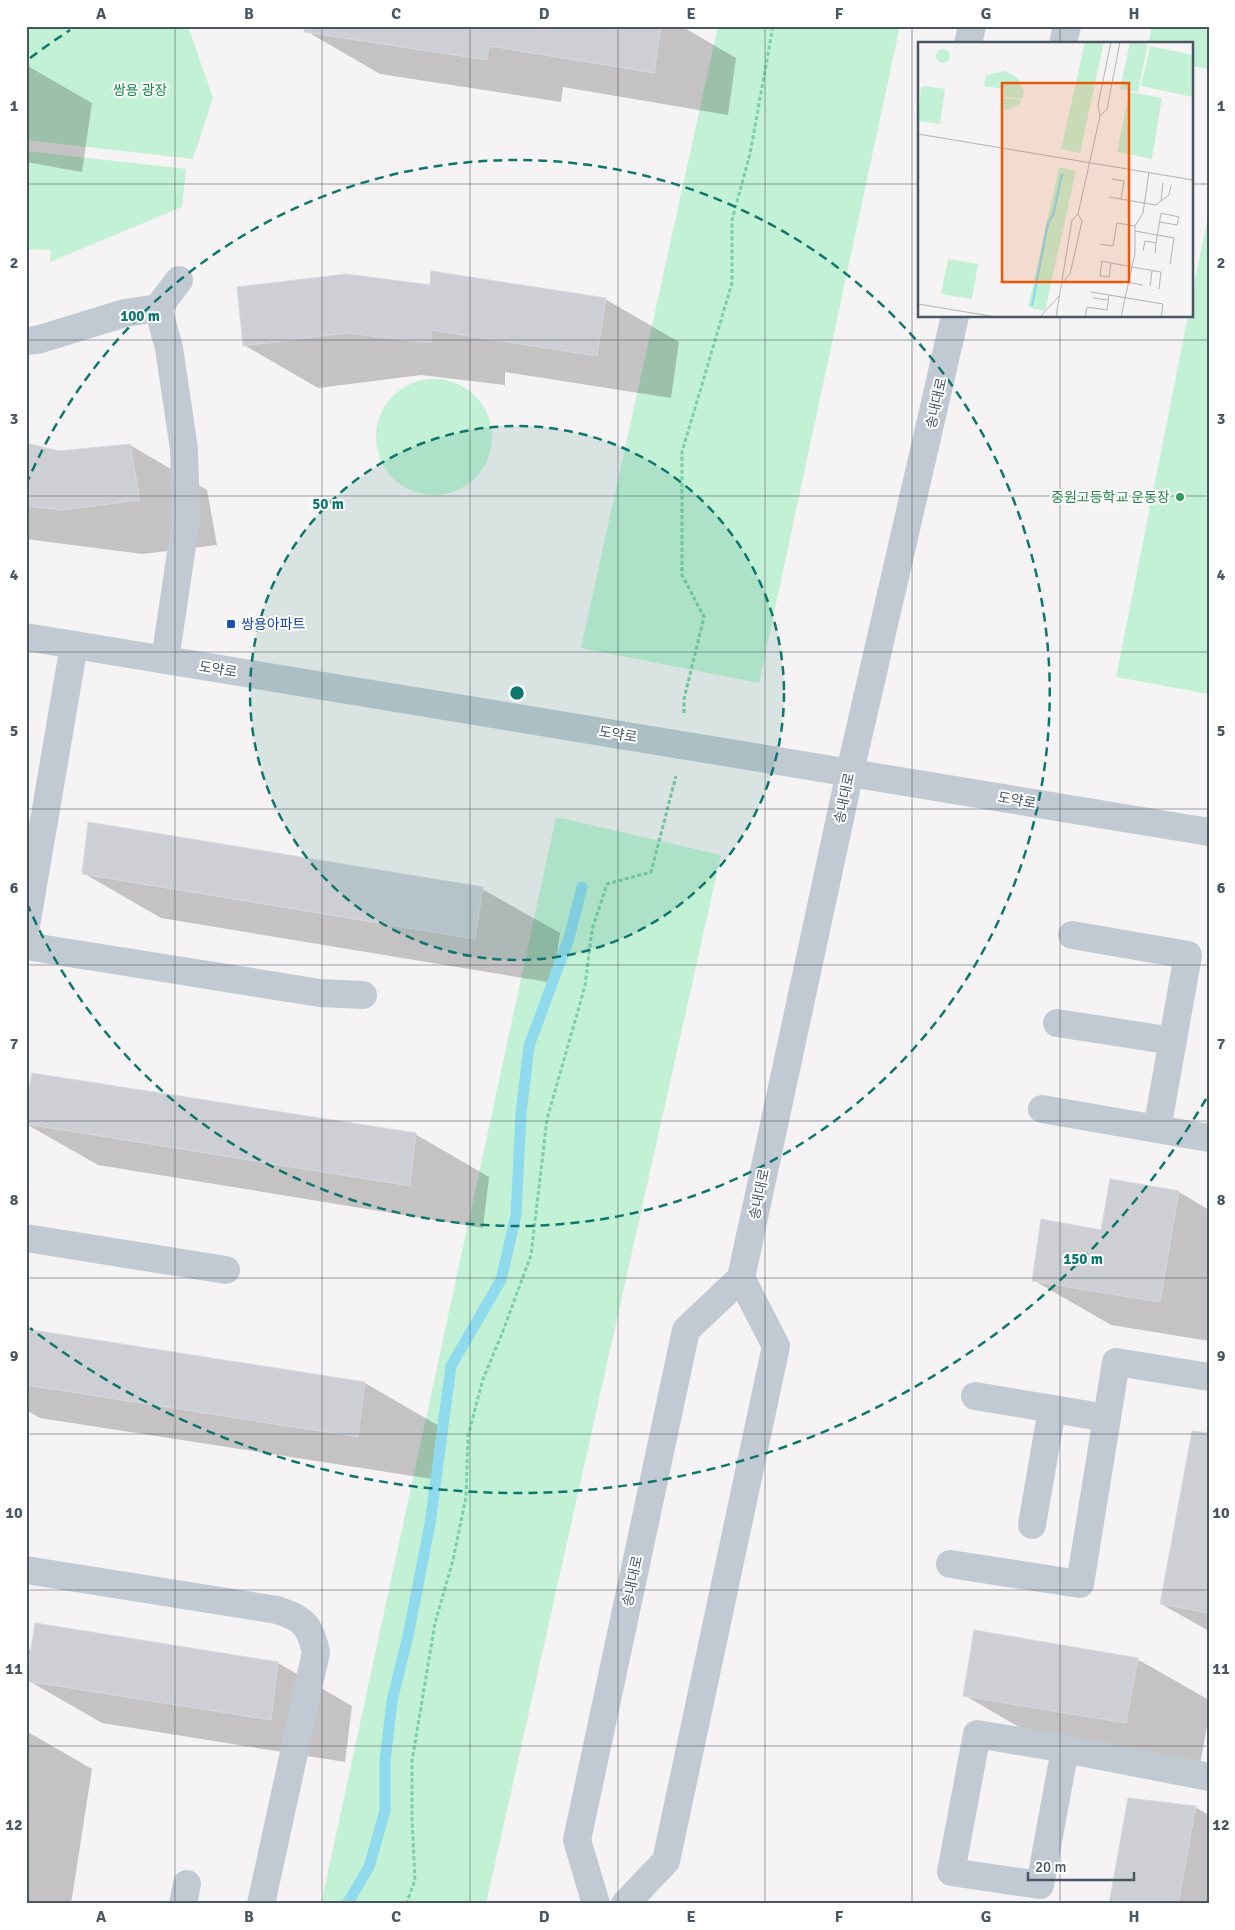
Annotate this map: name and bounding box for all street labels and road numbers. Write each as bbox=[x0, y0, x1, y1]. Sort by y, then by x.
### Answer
street label: 송내대로 bbox=[922, 376, 951, 430]
street label: 도약로 bbox=[198, 658, 238, 681]
street label: 도약로 bbox=[598, 723, 638, 746]
street label: 송내대로 bbox=[831, 771, 858, 825]
street label: 도약로 bbox=[996, 789, 1038, 812]
street label: 송내대로 bbox=[746, 1167, 773, 1221]
street label: 송내대로 bbox=[619, 1554, 646, 1608]

